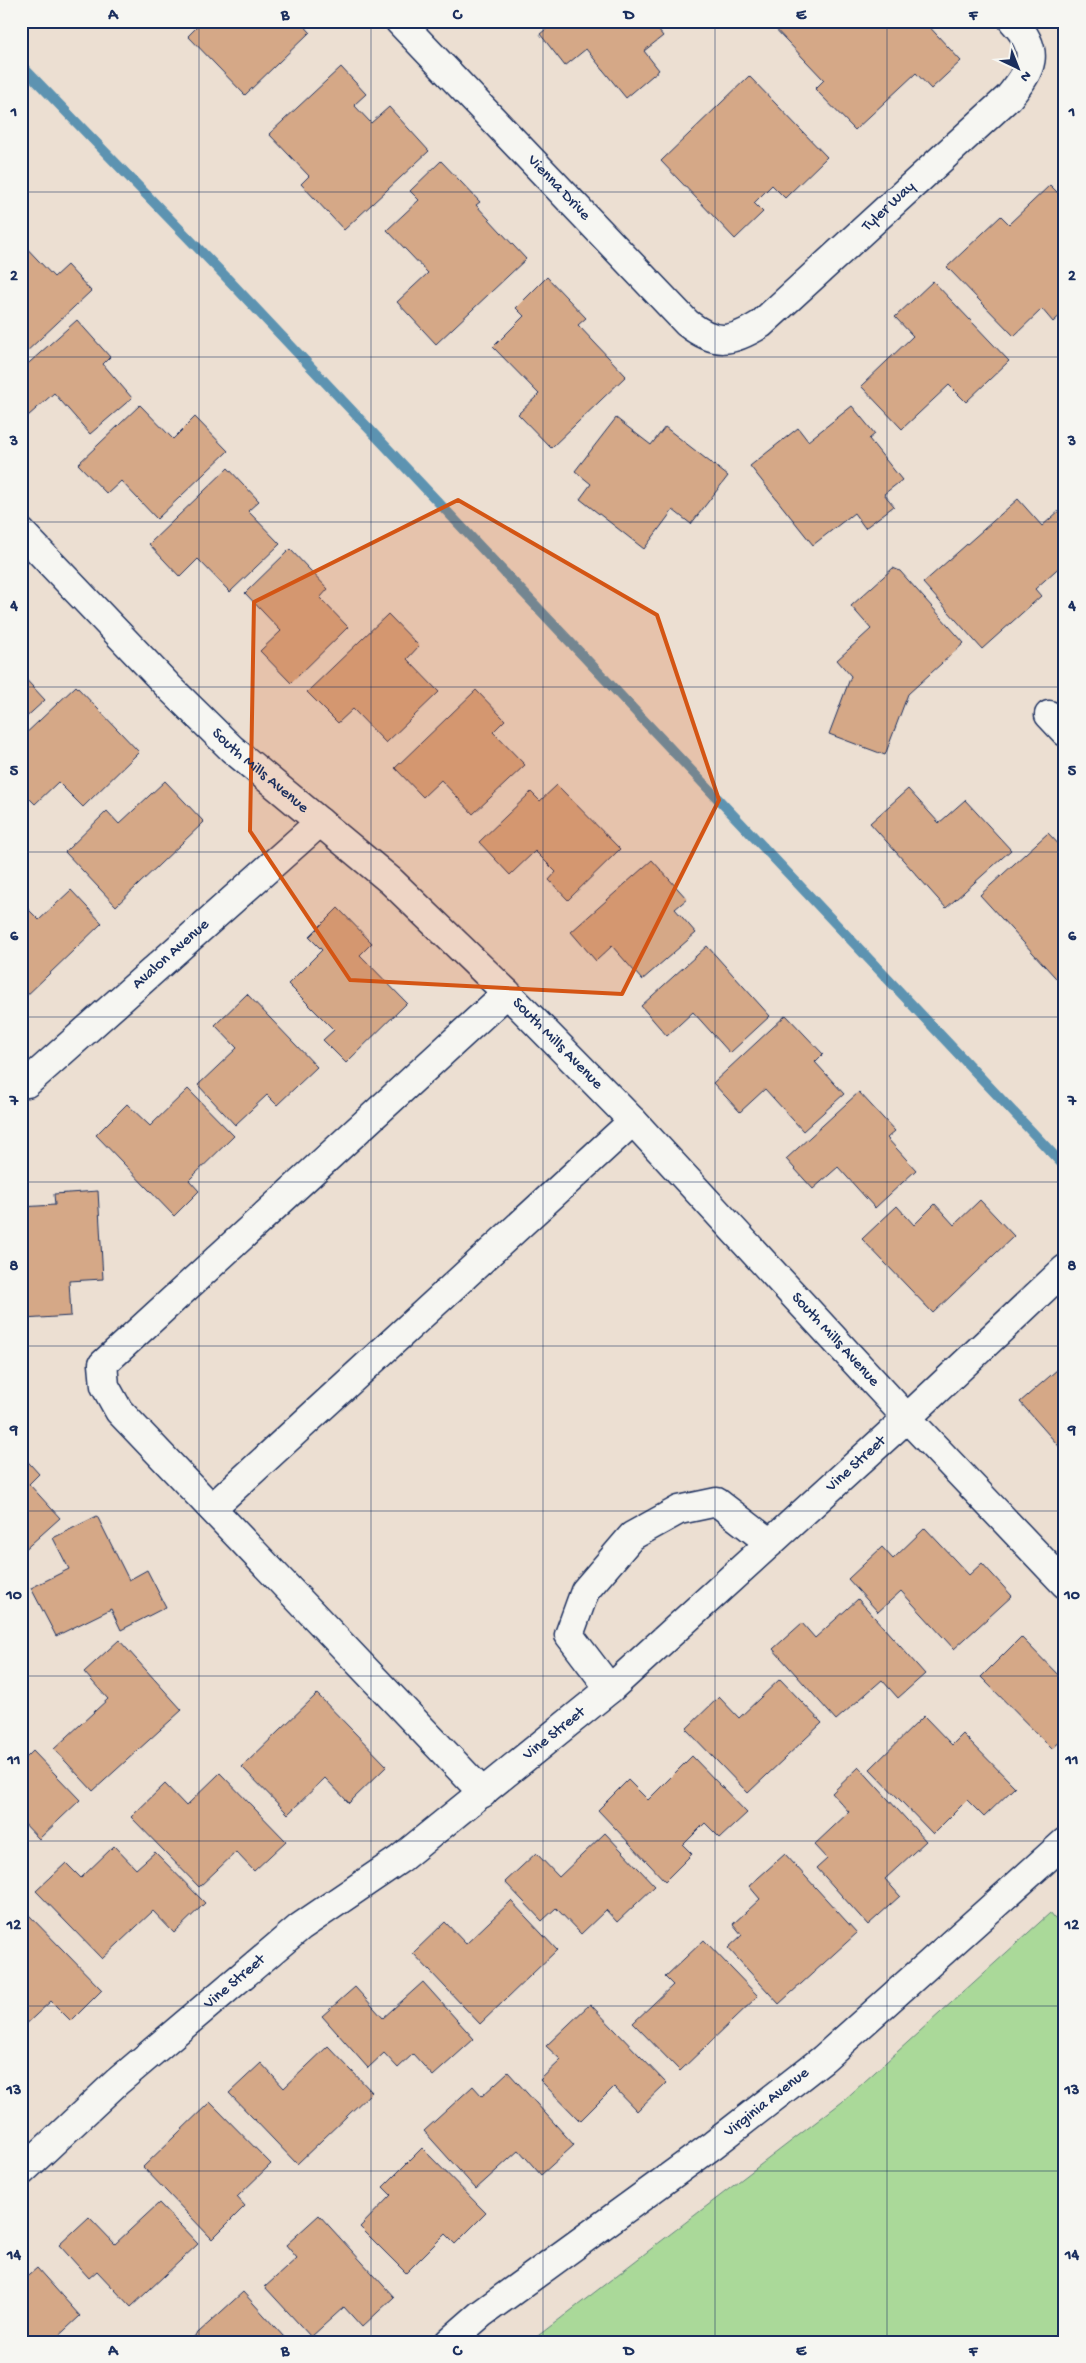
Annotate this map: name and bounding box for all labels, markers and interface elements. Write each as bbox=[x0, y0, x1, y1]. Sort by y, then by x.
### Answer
text: A bbox=[107, 7, 119, 26]
text: B bbox=[280, 7, 290, 26]
text: C bbox=[452, 7, 463, 26]
text: D bbox=[622, 7, 635, 26]
text: E bbox=[796, 7, 807, 26]
text: F bbox=[968, 7, 979, 26]
north arrow bbox=[994, 42, 1044, 92]
text: N bbox=[1016, 66, 1034, 85]
text: 1 bbox=[10, 104, 17, 123]
text: 1 bbox=[1068, 104, 1075, 123]
street label: Vienna Drive bbox=[522, 151, 595, 225]
street label: Tyler Way bbox=[857, 178, 920, 237]
text: 2 bbox=[10, 268, 18, 287]
text: 2 bbox=[1068, 268, 1076, 287]
text: 3 bbox=[9, 433, 18, 452]
text: 3 bbox=[1067, 433, 1076, 452]
text: 4 bbox=[9, 598, 18, 617]
text: 4 bbox=[1067, 598, 1076, 617]
street label: South Mills Avenue bbox=[207, 724, 313, 818]
text: 5 bbox=[10, 763, 19, 782]
text: 5 bbox=[1068, 763, 1077, 782]
street label: Avalon Avenue bbox=[129, 915, 214, 994]
text: 6 bbox=[10, 928, 19, 947]
text: 6 bbox=[1068, 928, 1077, 947]
street label: South Mills Avenue bbox=[508, 994, 607, 1094]
text: 7 bbox=[9, 1093, 19, 1112]
text: 7 bbox=[1067, 1093, 1077, 1112]
text: 8 bbox=[10, 1258, 19, 1277]
text: 8 bbox=[1068, 1258, 1077, 1277]
street label: South Mills Avenue bbox=[787, 1289, 884, 1392]
text: 9 bbox=[9, 1422, 18, 1441]
text: 9 bbox=[1067, 1422, 1076, 1441]
street label: Vine Street bbox=[822, 1431, 891, 1497]
text: 10 bbox=[5, 1587, 22, 1606]
text: 10 bbox=[1063, 1587, 1080, 1606]
street label: Vine Street bbox=[519, 1702, 591, 1766]
text: 11 bbox=[7, 1752, 20, 1771]
text: 11 bbox=[1065, 1752, 1078, 1771]
text: 12 bbox=[6, 1917, 21, 1936]
text: 12 bbox=[1064, 1917, 1079, 1936]
street label: Vine Street bbox=[199, 1950, 271, 2014]
street label: Virginia Avenue bbox=[720, 2063, 814, 2143]
text: 13 bbox=[6, 2082, 21, 2101]
text: 13 bbox=[1064, 2082, 1079, 2101]
text: 14 bbox=[6, 2247, 21, 2266]
text: 14 bbox=[1064, 2247, 1079, 2266]
text: A bbox=[107, 2343, 119, 2362]
text: B bbox=[280, 2343, 290, 2362]
text: C bbox=[452, 2343, 463, 2362]
text: D bbox=[622, 2343, 635, 2362]
text: E bbox=[796, 2343, 807, 2362]
text: F bbox=[968, 2343, 979, 2362]

